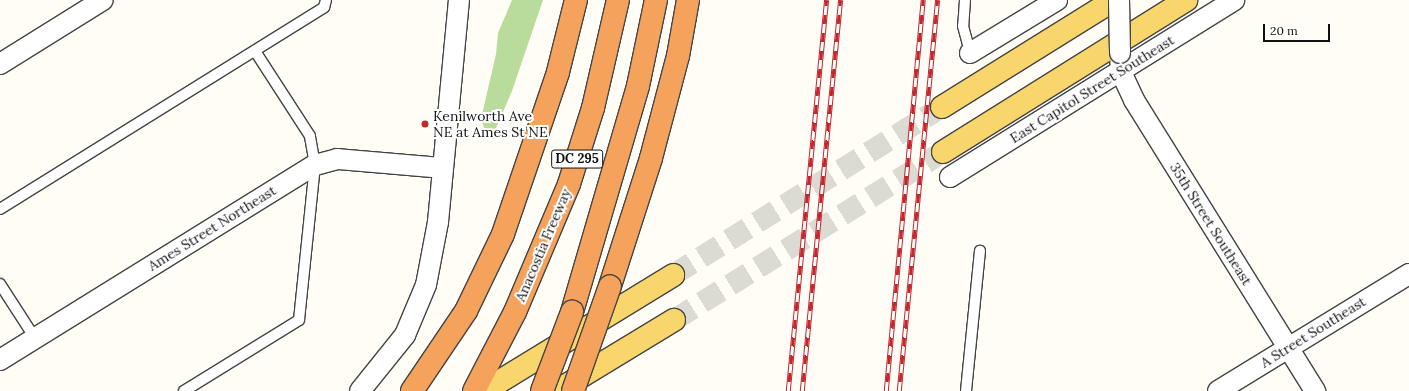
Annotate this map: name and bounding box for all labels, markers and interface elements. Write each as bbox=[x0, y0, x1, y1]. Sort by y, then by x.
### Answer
scale bar bbox=[1265, 16, 1332, 42]
text: 20 m bbox=[1270, 23, 1298, 38]
street label: East Capitol Street Southeast bbox=[1007, 31, 1177, 147]
place label: Kenilworth Ave NE at Ames St NE bbox=[433, 108, 548, 140]
marker: Kenilworth Ave NE at Ames St NE bbox=[420, 119, 430, 129]
road number: DC 295 bbox=[551, 148, 603, 170]
street label: 35th Street Southeast bbox=[1166, 160, 1256, 288]
street label: Ames Street Northeast bbox=[145, 182, 279, 274]
street label: Anacostia Freeway bbox=[512, 186, 574, 304]
street label: A Street Southeast bbox=[1257, 293, 1369, 371]

